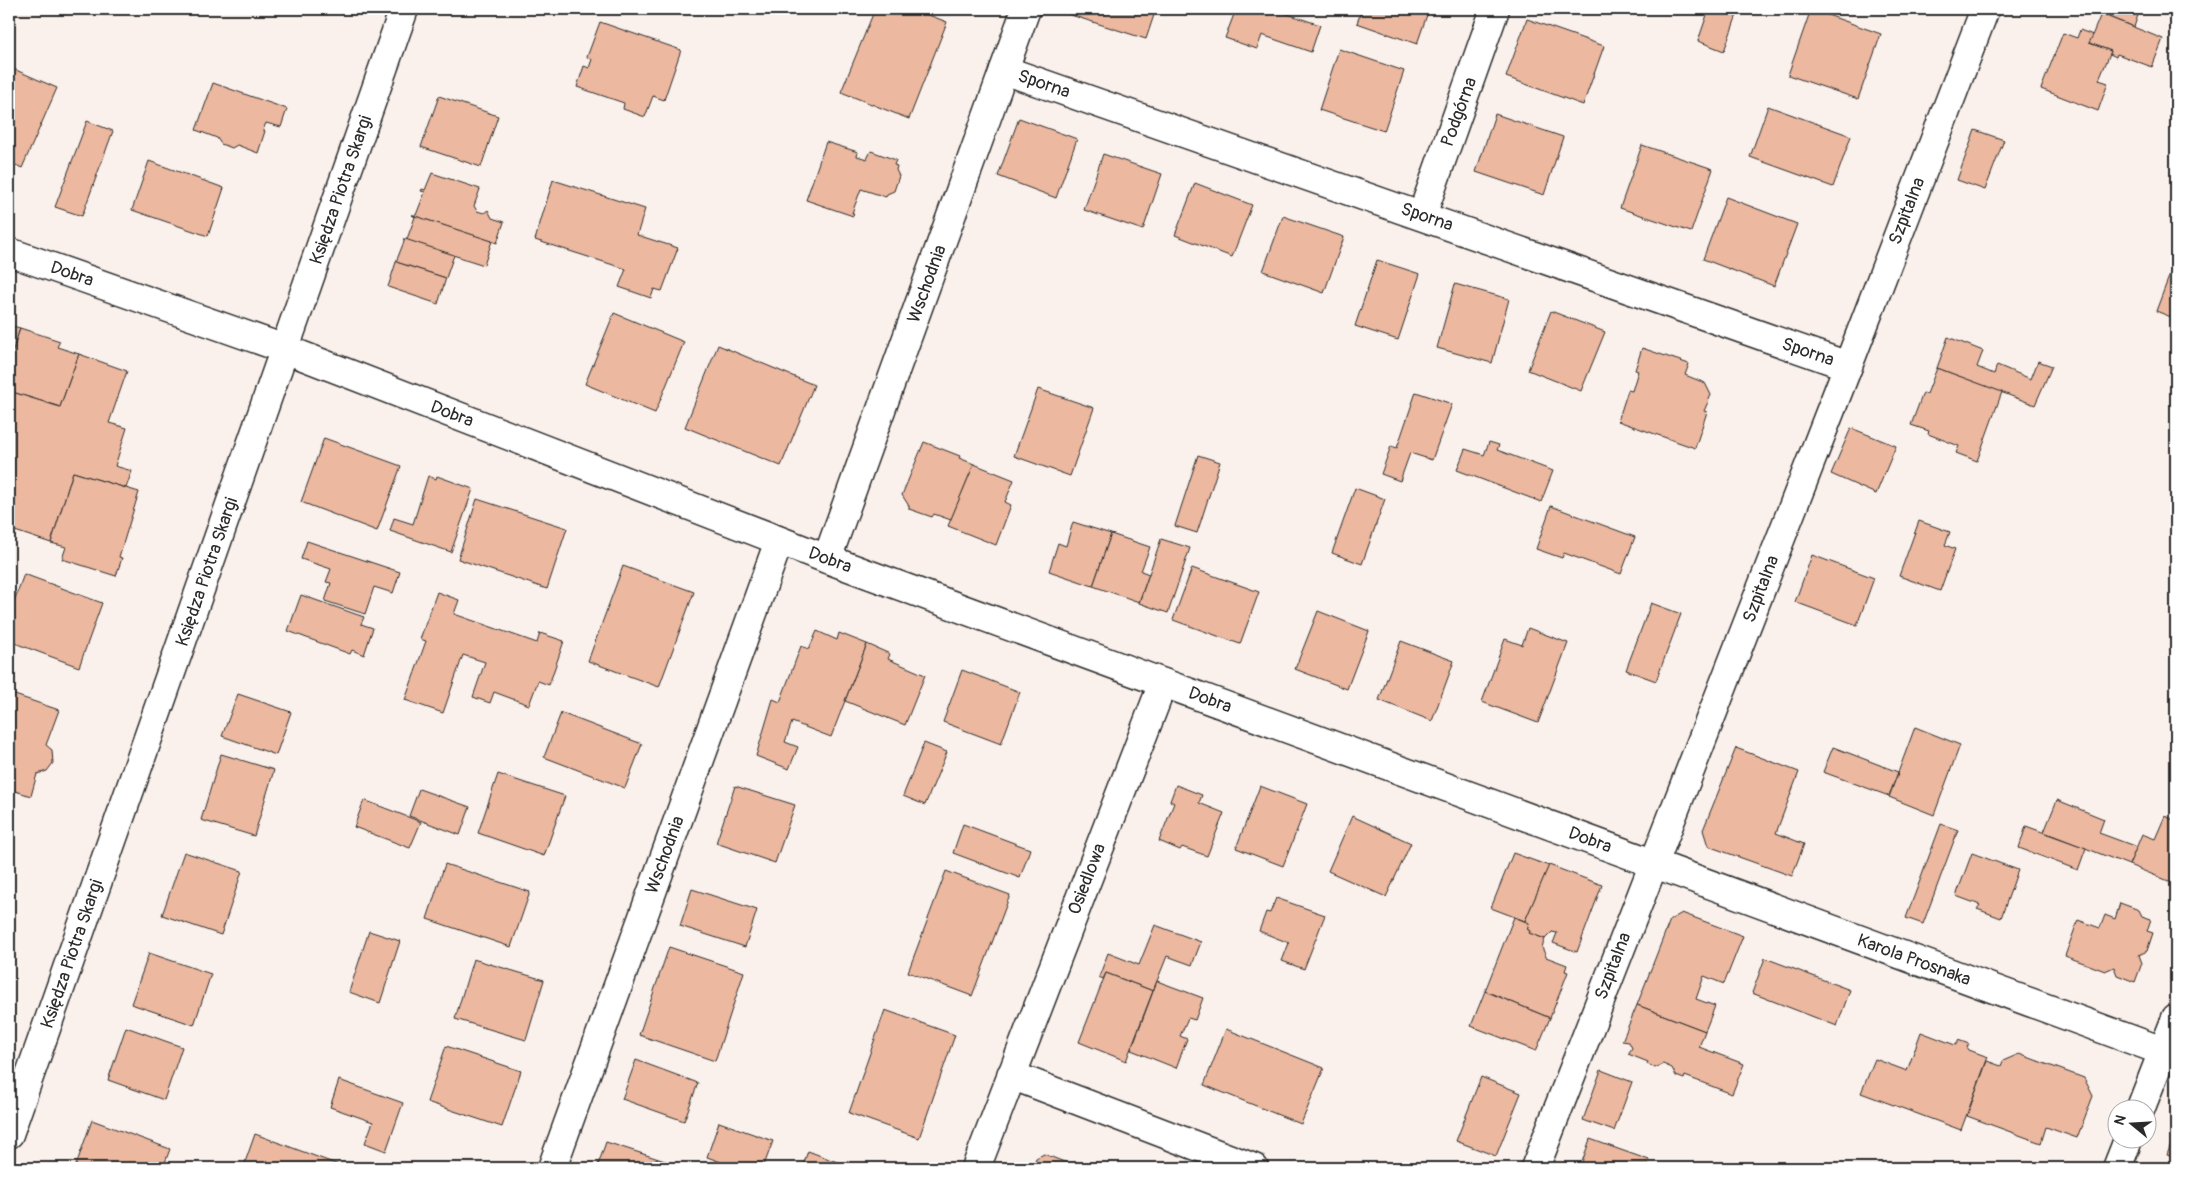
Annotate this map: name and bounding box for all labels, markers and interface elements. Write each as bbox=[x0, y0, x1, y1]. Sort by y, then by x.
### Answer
street label: Sporna bbox=[1015, 64, 1073, 104]
street label: Podgórna bbox=[1436, 74, 1482, 150]
street label: Księdza Piotra Skargi bbox=[305, 112, 377, 268]
street label: Szpitalna bbox=[1884, 174, 1930, 248]
street label: Sporna bbox=[1398, 197, 1456, 237]
street label: Wschodnia bbox=[902, 242, 952, 326]
street label: Dobra bbox=[47, 256, 97, 292]
street label: Sporna bbox=[1779, 332, 1837, 372]
street label: Dobra bbox=[427, 395, 477, 433]
street label: Księdza Piotra Skargi bbox=[171, 494, 243, 650]
street label: Dobra bbox=[805, 542, 855, 578]
street label: Szpitalna bbox=[1738, 552, 1784, 626]
street label: Dobra bbox=[1185, 682, 1235, 718]
street label: Wschodnia bbox=[640, 813, 690, 897]
street label: Dobra bbox=[1565, 822, 1615, 858]
street label: Osiedlowa bbox=[1063, 840, 1111, 918]
street label: Księdza Piotra Skargi bbox=[36, 876, 108, 1032]
street label: Szpitalna bbox=[1590, 929, 1636, 1003]
street label: Karola Prosnaka bbox=[1854, 929, 1974, 991]
north arrow bbox=[2108, 1100, 2158, 1150]
text: N bbox=[2111, 1113, 2130, 1127]

